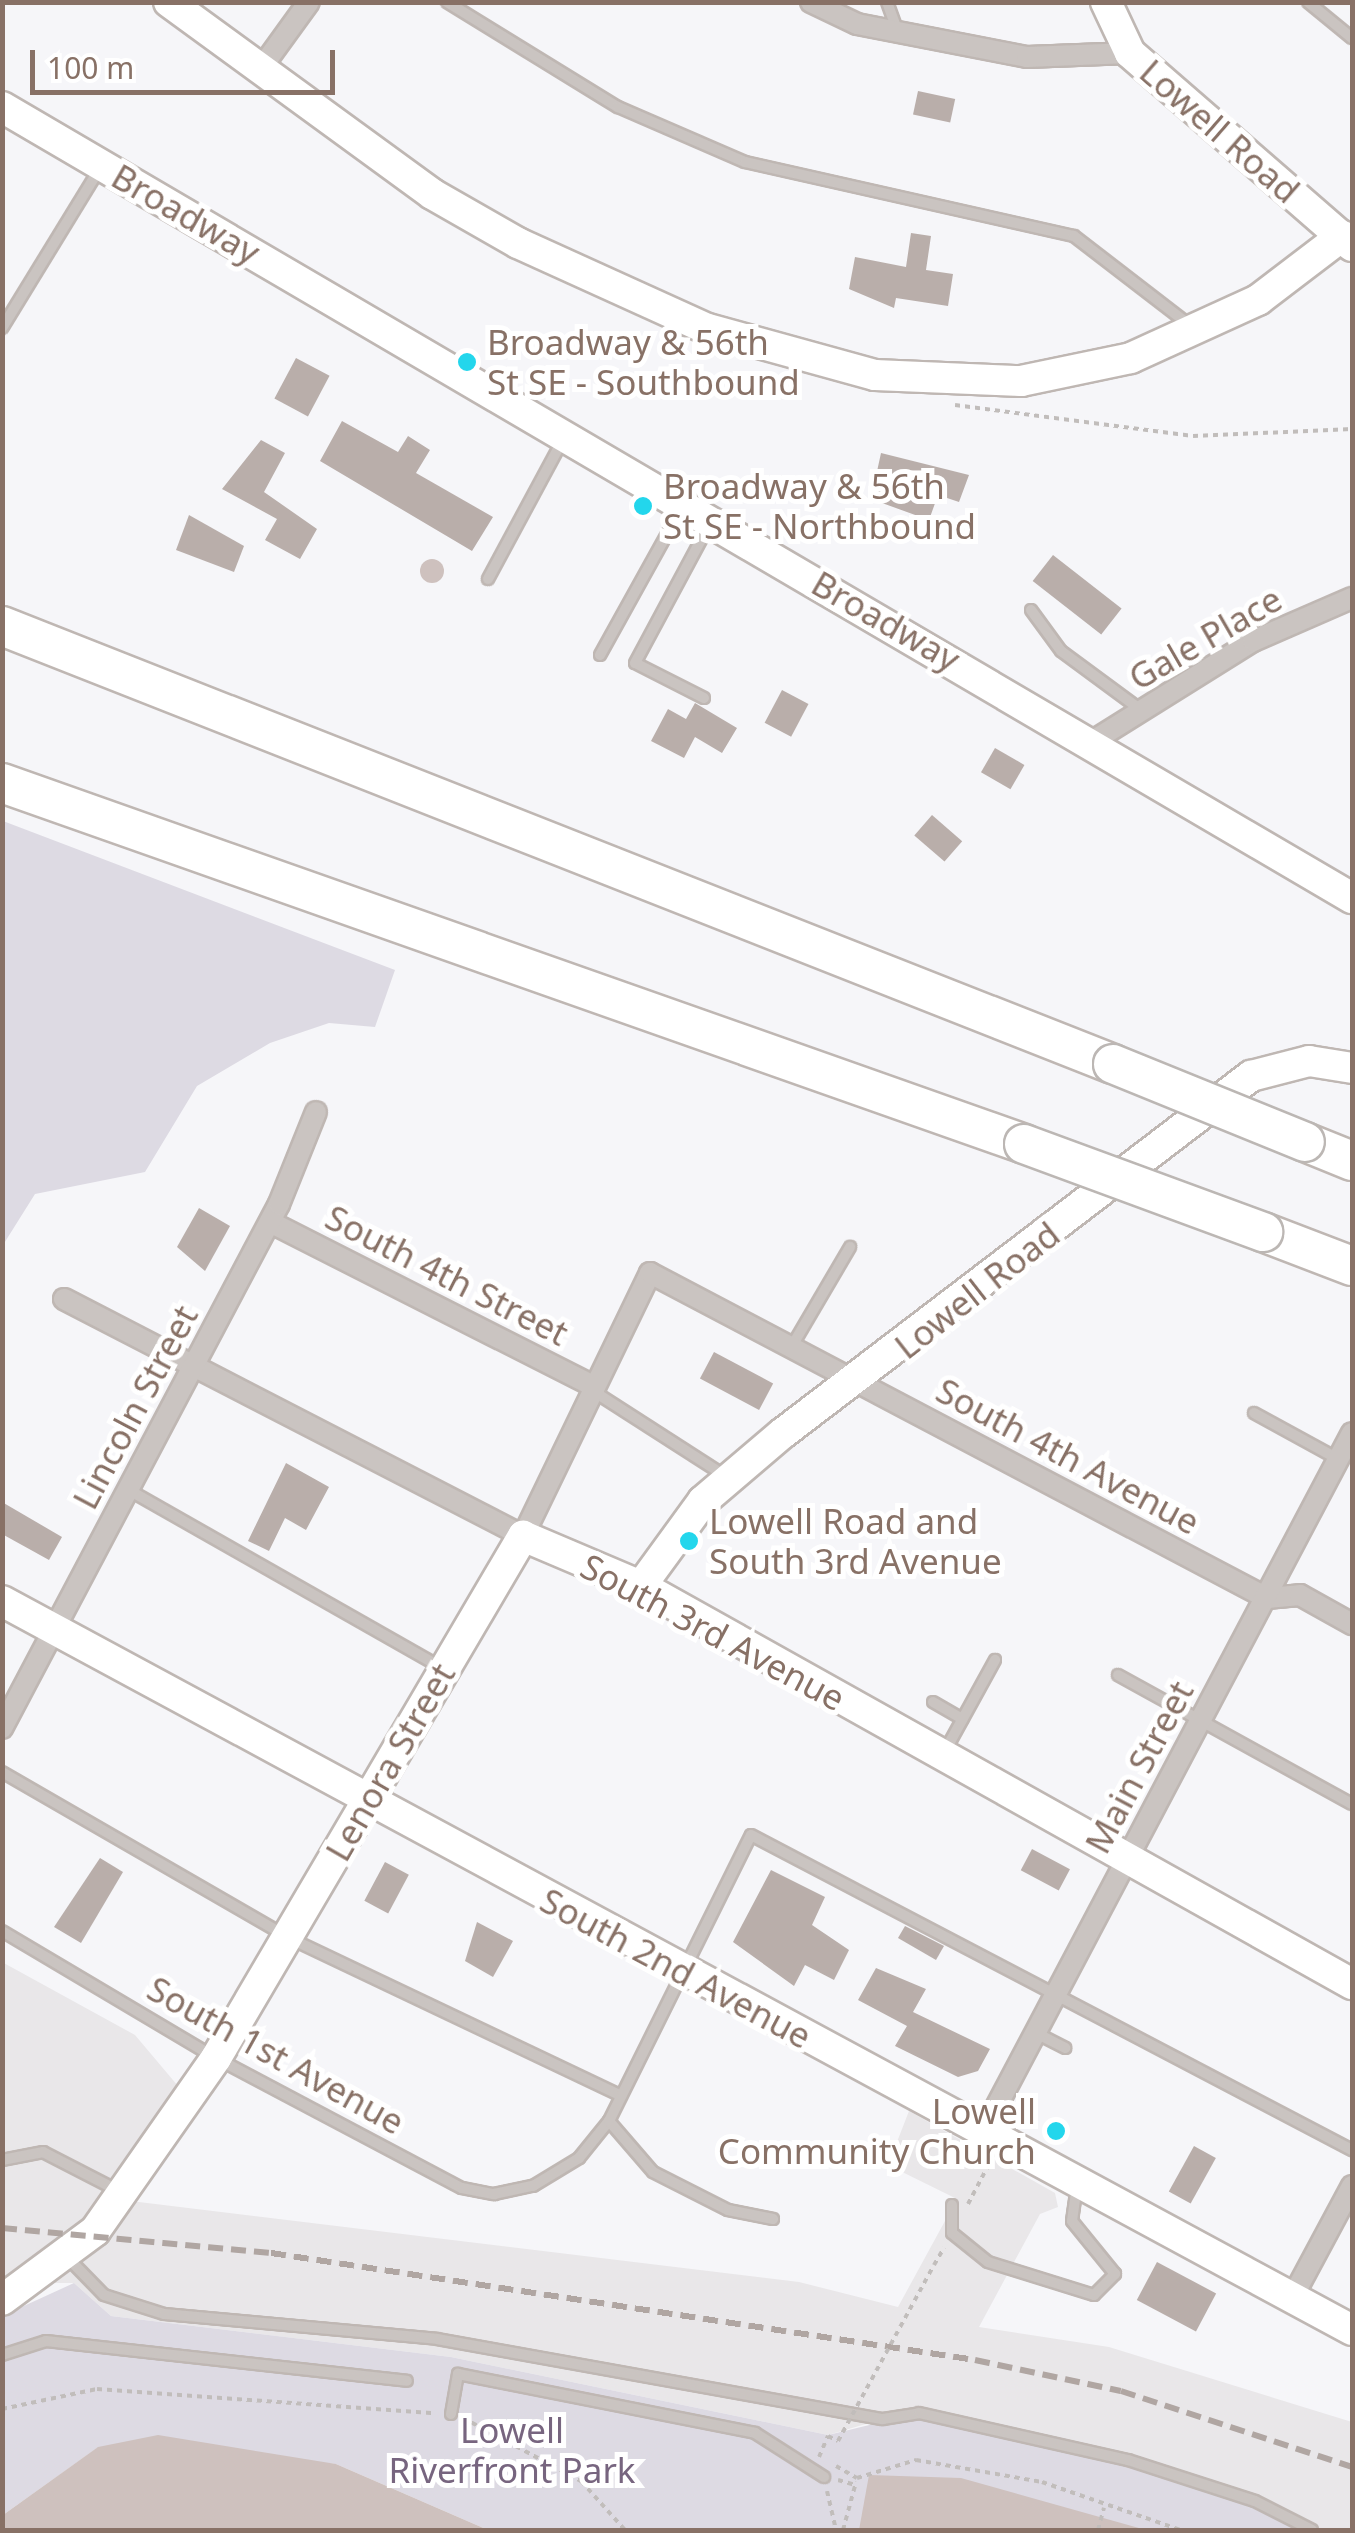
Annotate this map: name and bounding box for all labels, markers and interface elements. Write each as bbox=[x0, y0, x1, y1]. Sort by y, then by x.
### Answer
scale bar bbox=[35, 30, 340, 92]
text: 100 m bbox=[47, 47, 134, 88]
street label: Lowell Road bbox=[1132, 50, 1308, 212]
street label: Broadway bbox=[105, 155, 267, 273]
place label: Broadway & 56th St SE - Southbound bbox=[487, 321, 800, 403]
marker: Broadway & 56th St SE - Southbound bbox=[456, 351, 478, 373]
place label: Broadway & 56th St SE - Northbound bbox=[663, 465, 976, 547]
marker: Broadway & 56th St SE - Northbound bbox=[632, 495, 654, 517]
street label: Broadway bbox=[805, 562, 967, 680]
street label: Gale Place bbox=[1121, 577, 1289, 699]
street label: South 4th Street bbox=[319, 1196, 575, 1354]
street label: Lowell Road bbox=[886, 1213, 1068, 1367]
street label: Lincoln Street bbox=[64, 1298, 206, 1516]
street label: South 4th Avenue bbox=[929, 1369, 1207, 1543]
place label: Lowell Road and South 3rd Avenue bbox=[709, 1500, 1002, 1582]
marker: Lowell Road and South 3rd Avenue bbox=[678, 1530, 700, 1552]
street label: South 3rd Avenue bbox=[574, 1545, 852, 1719]
street label: Lenora Street bbox=[317, 1656, 463, 1868]
street label: Main Street bbox=[1076, 1674, 1202, 1860]
street label: South 2nd Avenue bbox=[533, 1879, 819, 2057]
street label: South 1st Avenue bbox=[140, 1967, 412, 2143]
place label: Lowell Community Church bbox=[718, 2090, 1036, 2172]
marker: Lowell Community Church bbox=[1045, 2120, 1067, 2142]
park label: Lowell Riverfront Park bbox=[388, 2409, 636, 2491]

